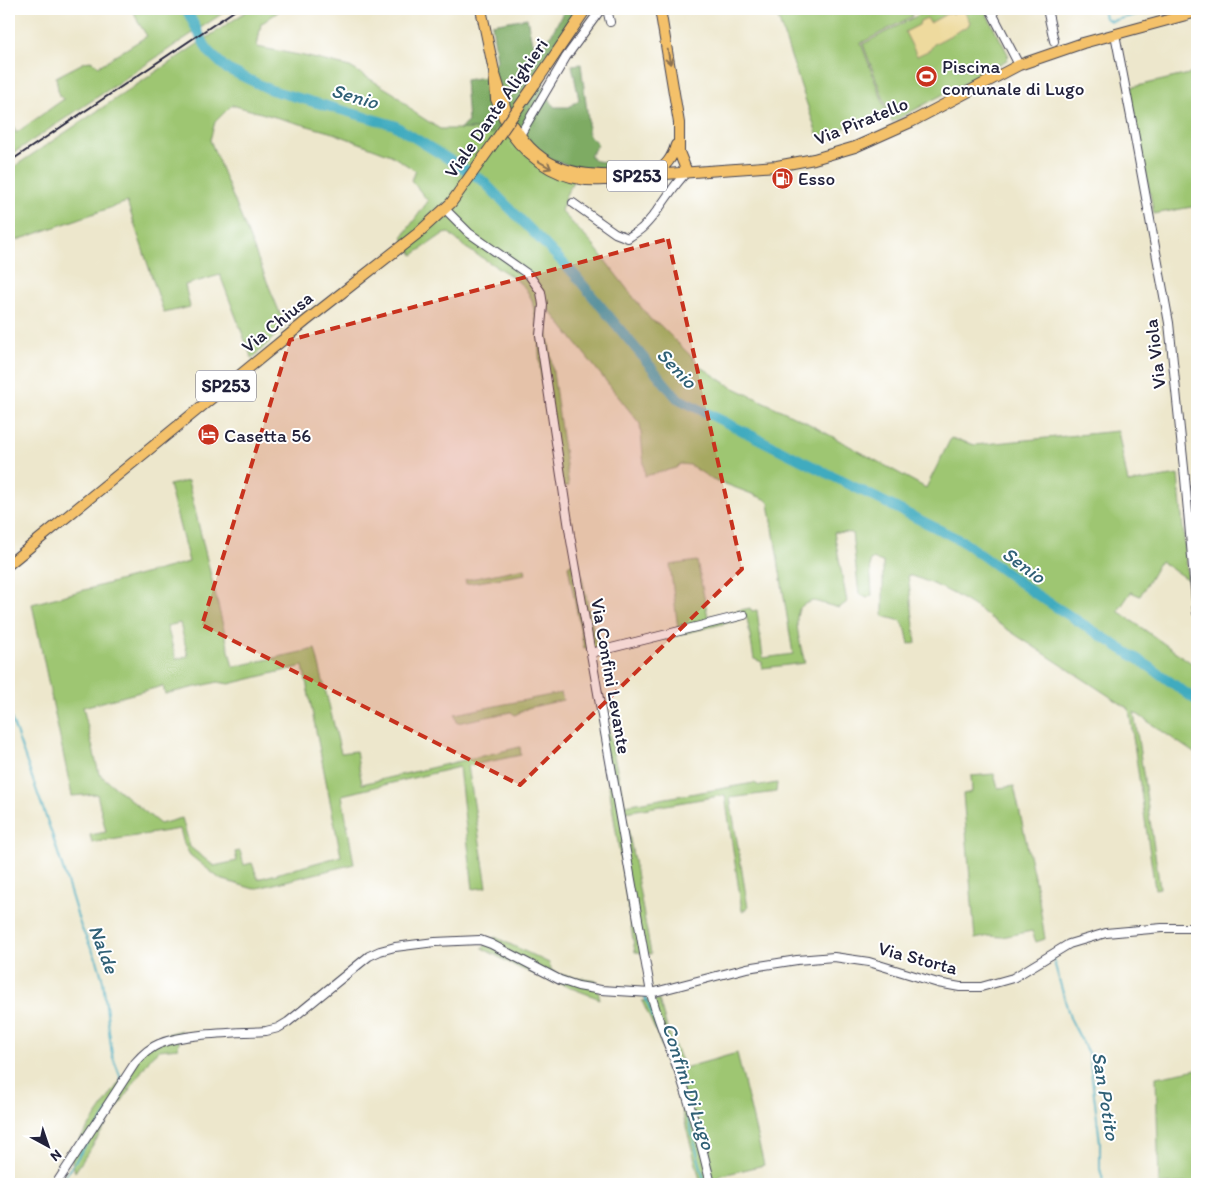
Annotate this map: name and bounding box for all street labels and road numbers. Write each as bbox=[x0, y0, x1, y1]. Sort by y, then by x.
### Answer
street label: Viale Dante Alighieri bbox=[439, 34, 553, 182]
street label: Via Piratello bbox=[811, 92, 911, 150]
road number: SP253 bbox=[607, 160, 667, 192]
street label: Via Chiusa bbox=[237, 286, 317, 358]
street label: Via Viola bbox=[1139, 318, 1171, 390]
road number: SP253 bbox=[196, 371, 256, 402]
street label: Via Confini Levante bbox=[586, 596, 636, 756]
street label: Via Storta bbox=[876, 936, 960, 980]

